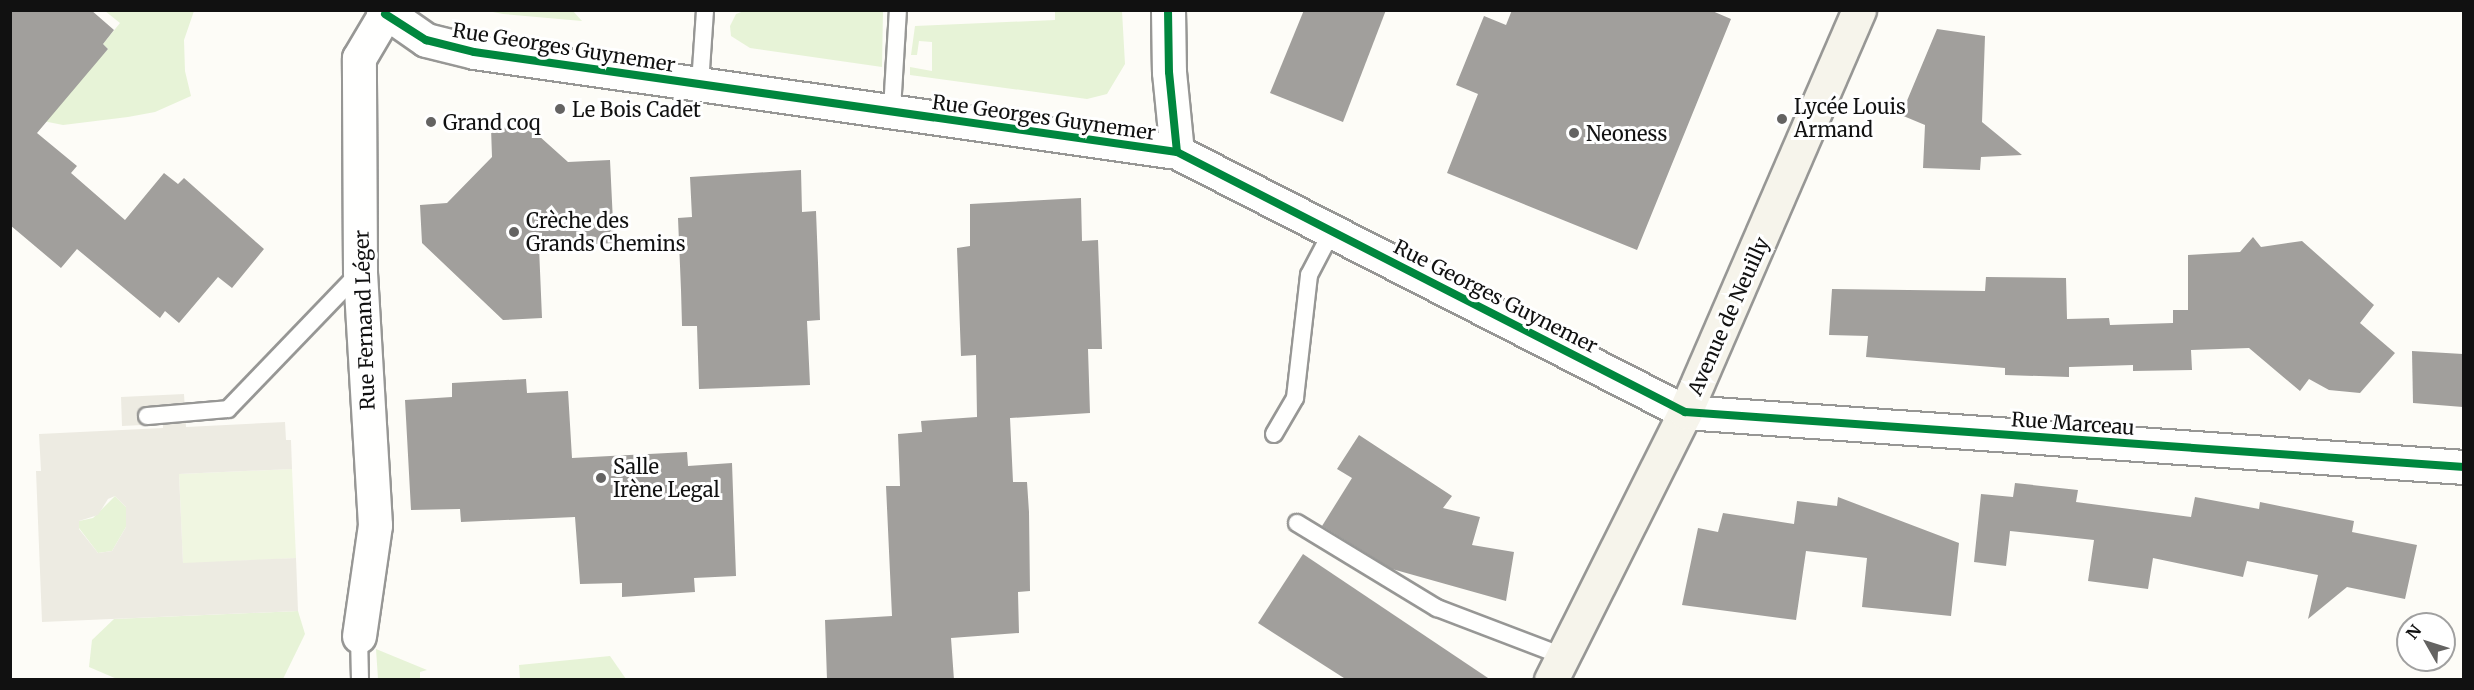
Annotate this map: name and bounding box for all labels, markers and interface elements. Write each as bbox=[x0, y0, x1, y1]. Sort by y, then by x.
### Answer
street label: Rue Georges Guynemer bbox=[451, 18, 677, 76]
street label: Rue Georges Guynemer bbox=[931, 89, 1157, 145]
place label: Lycée Louis Armand bbox=[1794, 95, 1906, 142]
place label: Le Bois Cadet bbox=[572, 97, 701, 121]
marker: Le Bois Cadet bbox=[553, 102, 567, 116]
place label: Grand coq bbox=[443, 110, 541, 134]
marker: Lycée Louis Armand bbox=[1775, 112, 1789, 126]
marker: Grand coq bbox=[424, 115, 438, 129]
place label: Neoness bbox=[1586, 121, 1667, 145]
marker: Neoness bbox=[1567, 126, 1581, 140]
place label: Crèche des Grands Chemins bbox=[526, 208, 686, 255]
marker: Crèche des Grands Chemins bbox=[507, 225, 521, 239]
street label: Rue Fernand Léger bbox=[349, 229, 379, 411]
street label: Avenue de Neuilly bbox=[1682, 233, 1774, 399]
street label: Rue Georges Guynemer bbox=[1390, 234, 1602, 358]
street label: Rue Marceau bbox=[2010, 407, 2136, 439]
place label: Salle Irène Legal bbox=[613, 454, 720, 501]
marker: Salle Irène Legal bbox=[594, 471, 608, 485]
north arrow bbox=[2396, 612, 2456, 672]
text: N bbox=[2402, 621, 2425, 643]

